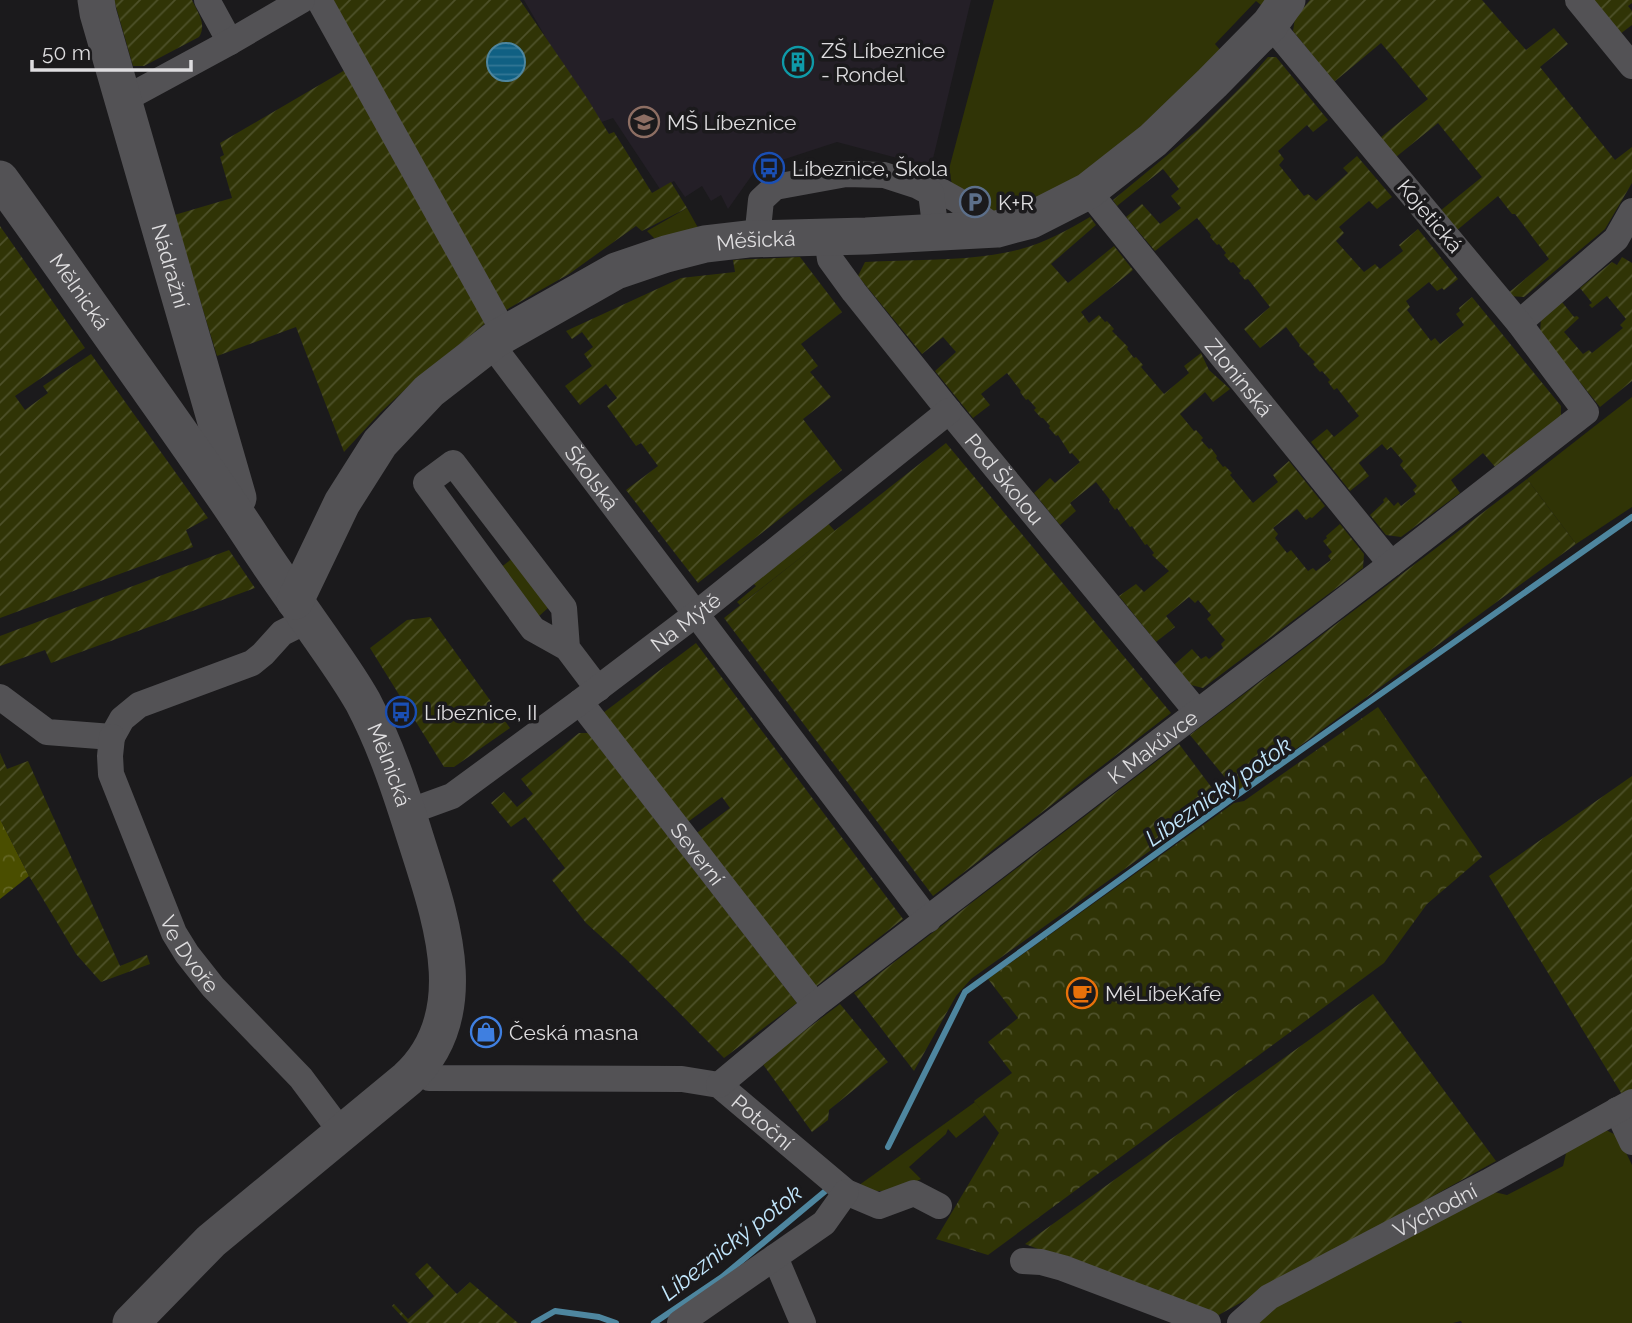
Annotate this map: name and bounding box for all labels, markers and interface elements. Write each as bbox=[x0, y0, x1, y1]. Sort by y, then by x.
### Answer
scale bar bbox=[32, 28, 191, 72]
place label: ZŠ Líbeznice - Rondel bbox=[821, 38, 945, 87]
text: 50 m bbox=[42, 40, 91, 65]
building icon: ZŠ Líbeznice - Rondel bbox=[781, 45, 815, 79]
school or university icon: MŠ Líbeznice bbox=[627, 105, 661, 139]
place label: MŠ Líbeznice bbox=[667, 110, 796, 135]
bus stop icon: Líbeznice, Škola bbox=[752, 151, 786, 185]
place label: Líbeznice, Škola bbox=[792, 156, 948, 181]
street label: Kojetická bbox=[1392, 174, 1468, 258]
parking icon: K+R bbox=[958, 185, 992, 219]
place label: K+R bbox=[998, 190, 1034, 215]
street label: Nádražní bbox=[147, 220, 195, 311]
street label: Měšická bbox=[715, 225, 796, 255]
street label: Mělnická bbox=[45, 249, 115, 334]
street label: Zlonínská bbox=[1200, 333, 1278, 421]
street label: Pod Školou bbox=[960, 428, 1050, 529]
street label: Školská bbox=[560, 440, 625, 515]
street label: Na Mýtě bbox=[645, 587, 725, 657]
bus stop icon: Líbeznice, II bbox=[384, 695, 418, 729]
place label: Líbeznice, II bbox=[424, 700, 537, 725]
street label: K Makůvce bbox=[1103, 704, 1202, 789]
street label: Mělnická bbox=[363, 719, 417, 810]
water label: Líbeznický potok bbox=[1140, 731, 1296, 851]
street label: Severní bbox=[666, 818, 730, 890]
street label: Ve Dvoře bbox=[156, 911, 225, 997]
cafe icon: MéLíbeKafe bbox=[1065, 976, 1099, 1010]
place label: MéLíbeKafe bbox=[1105, 981, 1221, 1006]
shop icon: Česká masna bbox=[469, 1015, 503, 1049]
place label: Česká masna bbox=[509, 1020, 638, 1045]
street label: Potoční bbox=[727, 1089, 799, 1155]
water label: Líbeznický potok bbox=[655, 1178, 807, 1306]
street label: Východní bbox=[1388, 1178, 1481, 1242]

